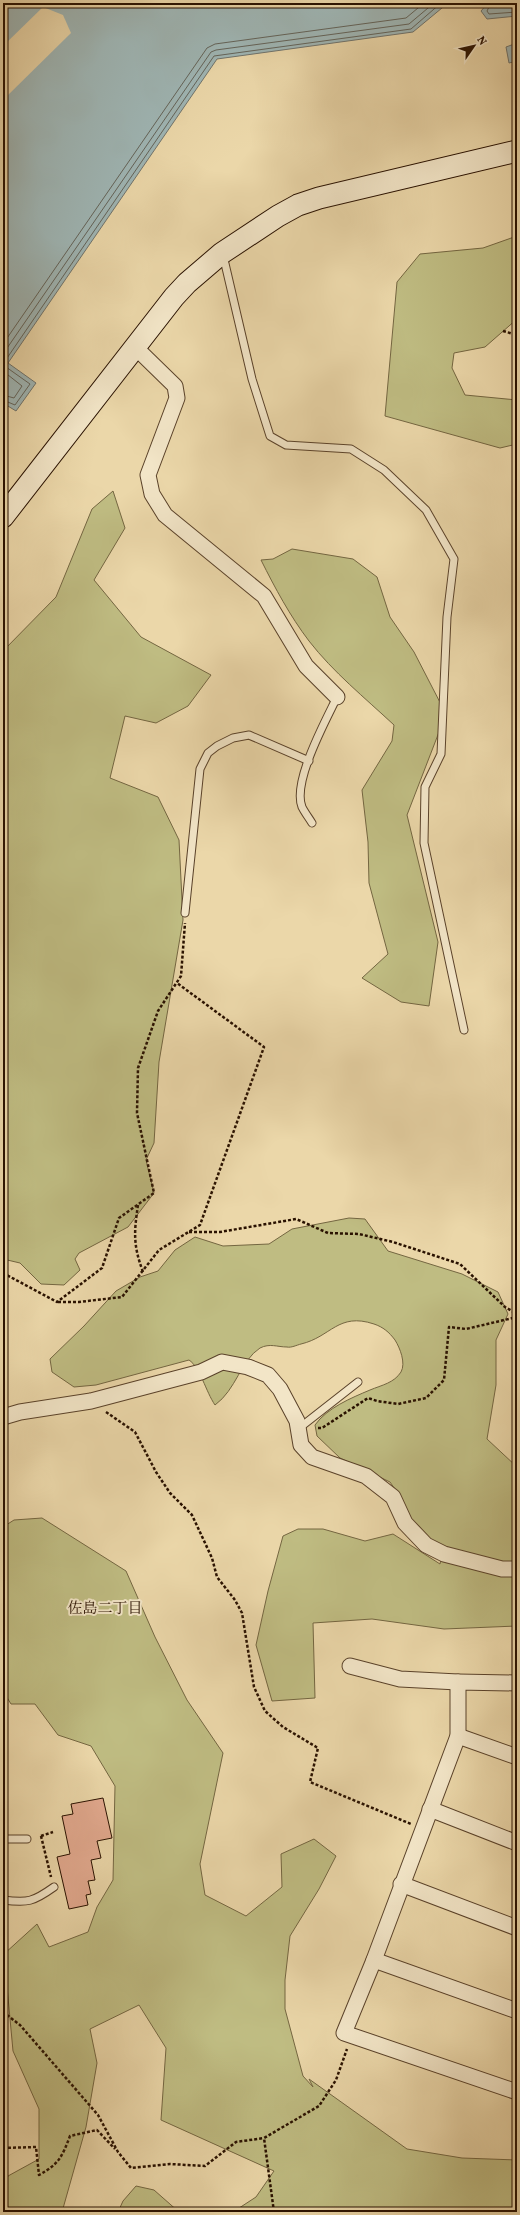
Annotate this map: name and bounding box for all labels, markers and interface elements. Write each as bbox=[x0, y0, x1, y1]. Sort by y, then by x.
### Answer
north arrow bbox=[454, 26, 494, 66]
text: N bbox=[473, 34, 490, 49]
district label: 佐島二丁目 bbox=[67, 1599, 143, 1620]

